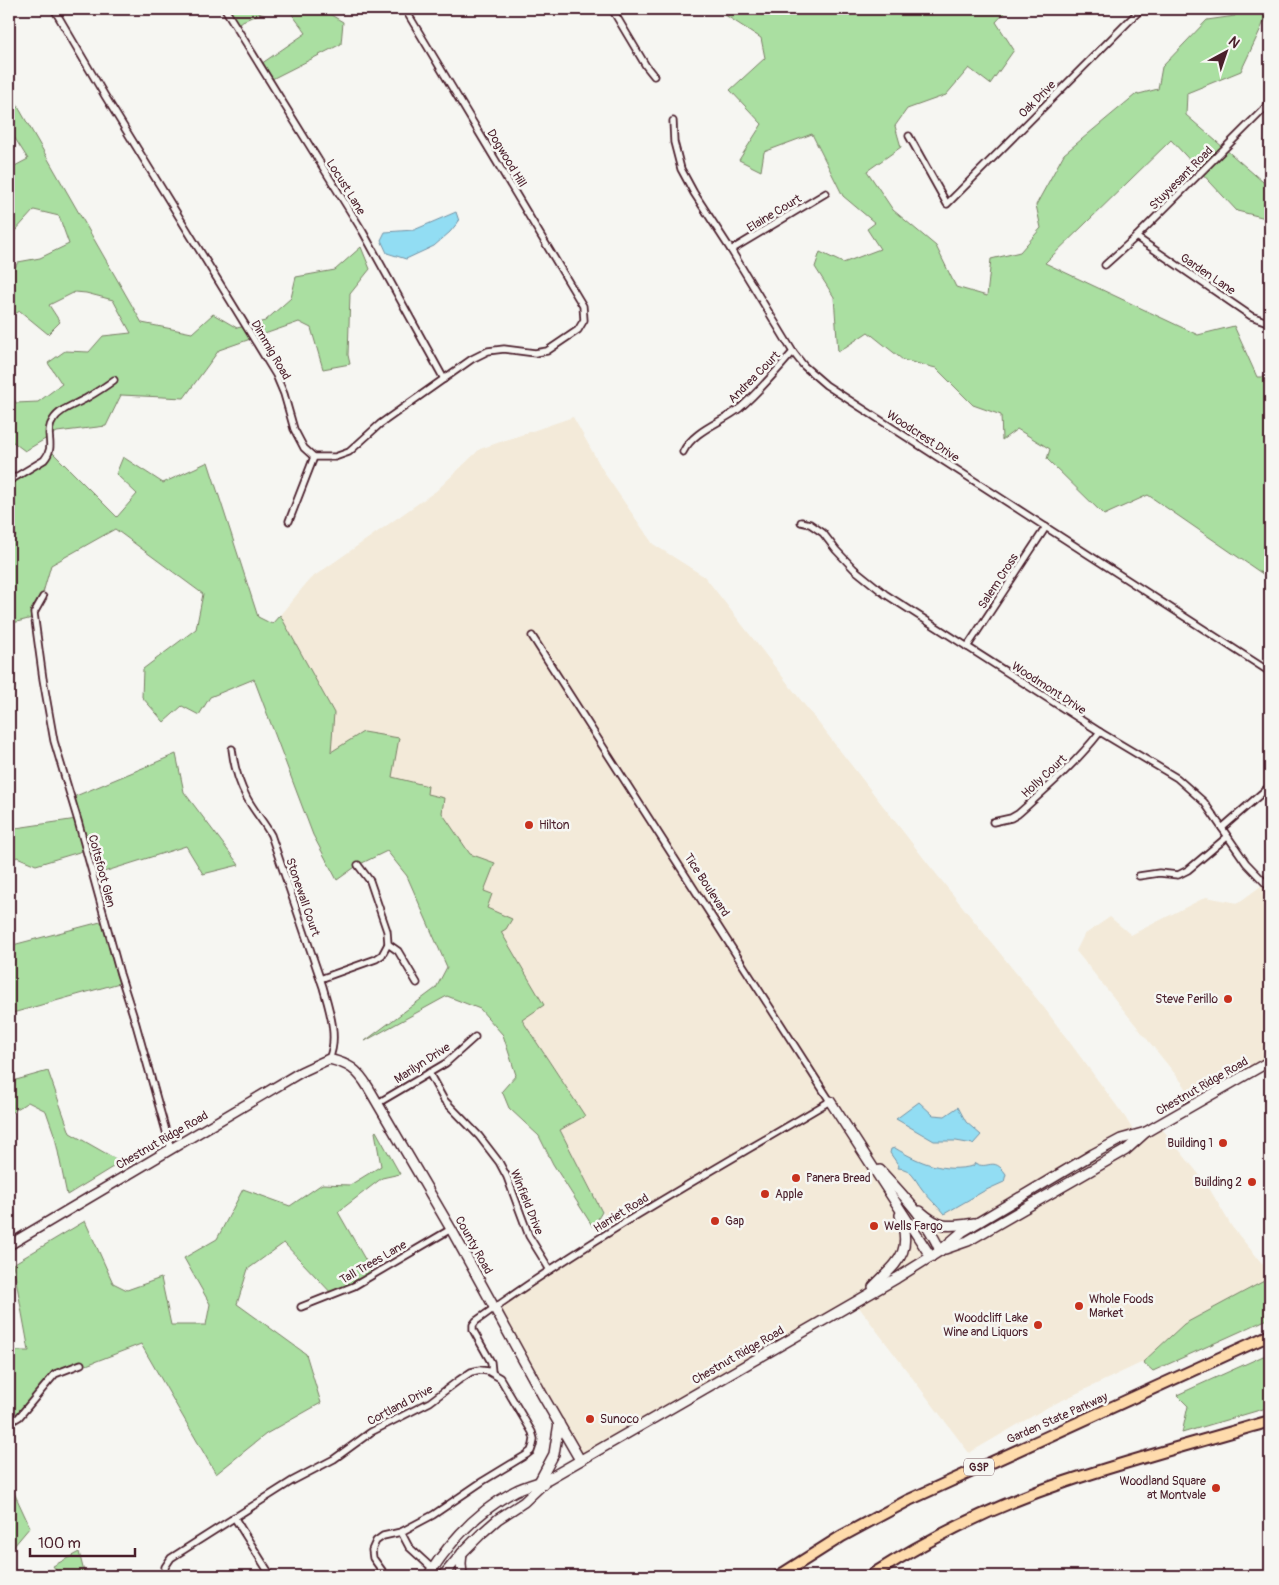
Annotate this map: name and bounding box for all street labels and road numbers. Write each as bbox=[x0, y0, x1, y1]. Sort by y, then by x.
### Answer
street label: Oak Drive bbox=[1016, 78, 1059, 121]
street label: Dogwood Hill bbox=[483, 127, 530, 190]
street label: Stuyvesant Road bbox=[1146, 143, 1216, 213]
street label: Locust Lane bbox=[323, 157, 369, 218]
street label: Elaine Court bbox=[744, 191, 804, 236]
street label: Garden Lane bbox=[1177, 250, 1238, 298]
street label: Dimmig Road bbox=[247, 318, 294, 383]
street label: Andrea Court bbox=[725, 348, 784, 407]
street label: Woodcrest Drive bbox=[884, 407, 962, 465]
street label: Salem Cross bbox=[975, 550, 1022, 612]
street label: Woodmont Drive bbox=[1009, 659, 1089, 718]
street label: Holly Court bbox=[1019, 752, 1070, 801]
street label: Coltsfoot Glen bbox=[85, 833, 118, 909]
street label: Tice Boulevard bbox=[681, 851, 733, 920]
street label: Stonewall Court bbox=[282, 856, 323, 938]
street label: Marilyn Drive bbox=[392, 1040, 453, 1087]
street label: Chestnut Ridge Road bbox=[1154, 1054, 1251, 1119]
street label: Chestnut Ridge Road bbox=[114, 1108, 211, 1173]
street label: Winfield Drive bbox=[507, 1167, 546, 1237]
street label: Harriet Road bbox=[591, 1191, 652, 1236]
street label: County Road bbox=[451, 1214, 496, 1277]
street label: Tall Trees Lane bbox=[337, 1237, 409, 1288]
street label: Chestnut Ridge Road bbox=[690, 1323, 787, 1388]
street label: Cortland Drive bbox=[365, 1382, 436, 1429]
street label: Garden State Parkway bbox=[1004, 1389, 1110, 1447]
road number: GSP bbox=[964, 1458, 994, 1475]

